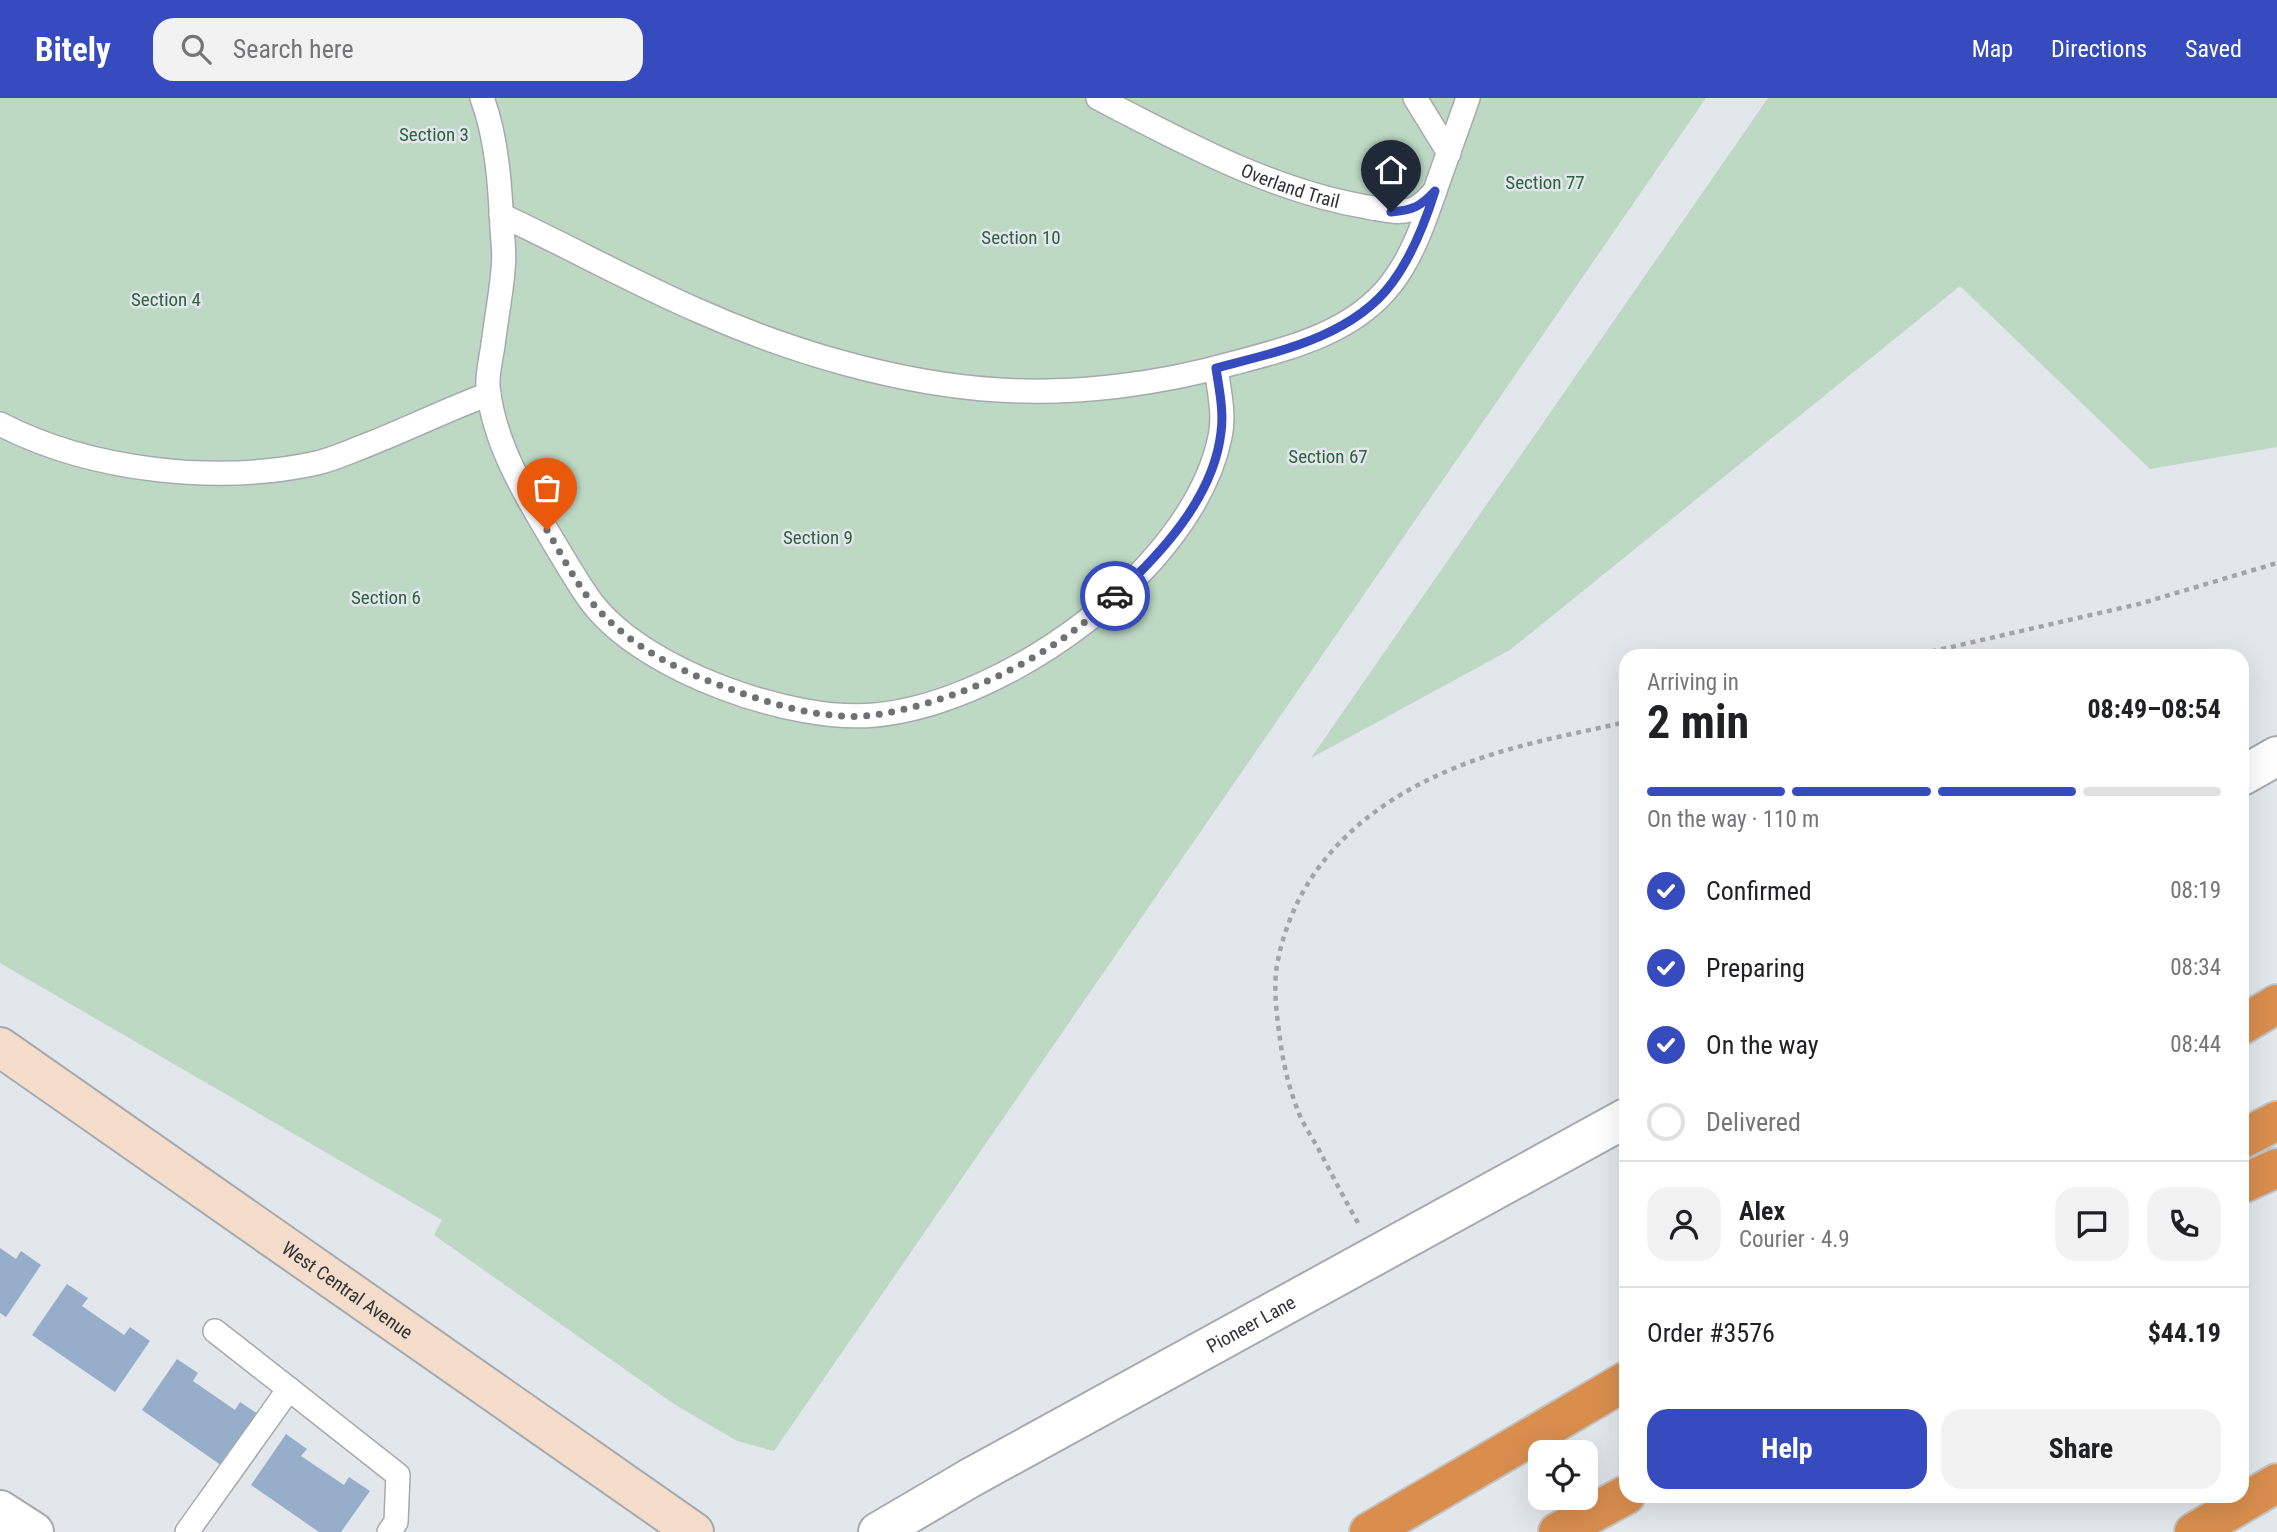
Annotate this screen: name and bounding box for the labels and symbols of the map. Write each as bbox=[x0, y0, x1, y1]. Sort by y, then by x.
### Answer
park label: Section 3 bbox=[399, 123, 469, 146]
pin bbox=[1361, 140, 1421, 212]
street label: Overland Trail bbox=[1238, 159, 1342, 213]
park label: Section 77 bbox=[1505, 171, 1585, 194]
park label: Section 10 bbox=[981, 226, 1061, 249]
park label: Section 4 bbox=[131, 288, 201, 311]
park label: Section 67 bbox=[1288, 445, 1368, 468]
pin bbox=[517, 458, 577, 530]
park label: Section 9 bbox=[783, 526, 853, 549]
courier bbox=[1080, 561, 1150, 631]
park label: Section 6 bbox=[351, 586, 421, 609]
street label: West Central Avenue bbox=[277, 1237, 417, 1344]
street label: Pioneer Lane bbox=[1203, 1291, 1300, 1358]

